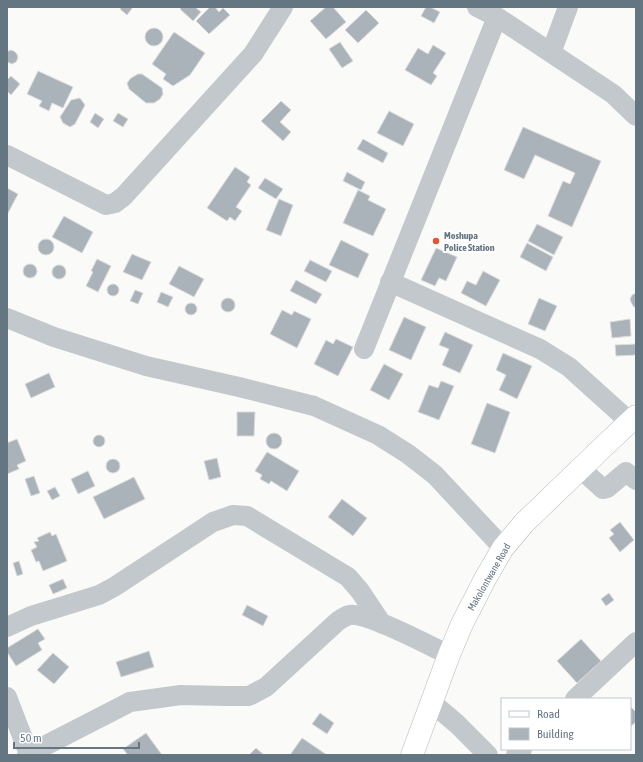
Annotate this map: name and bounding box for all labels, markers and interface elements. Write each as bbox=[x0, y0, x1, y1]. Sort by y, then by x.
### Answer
place label: Moshupa Police Station bbox=[444, 230, 495, 253]
marker: Moshupa Police Station bbox=[431, 236, 441, 246]
street label: Makolontwane Road bbox=[465, 541, 513, 612]
legend bbox=[501, 698, 631, 750]
text: Road bbox=[537, 707, 560, 721]
scale bar bbox=[14, 724, 139, 750]
text: Building bbox=[537, 727, 575, 741]
text: 50 m bbox=[20, 731, 42, 745]

